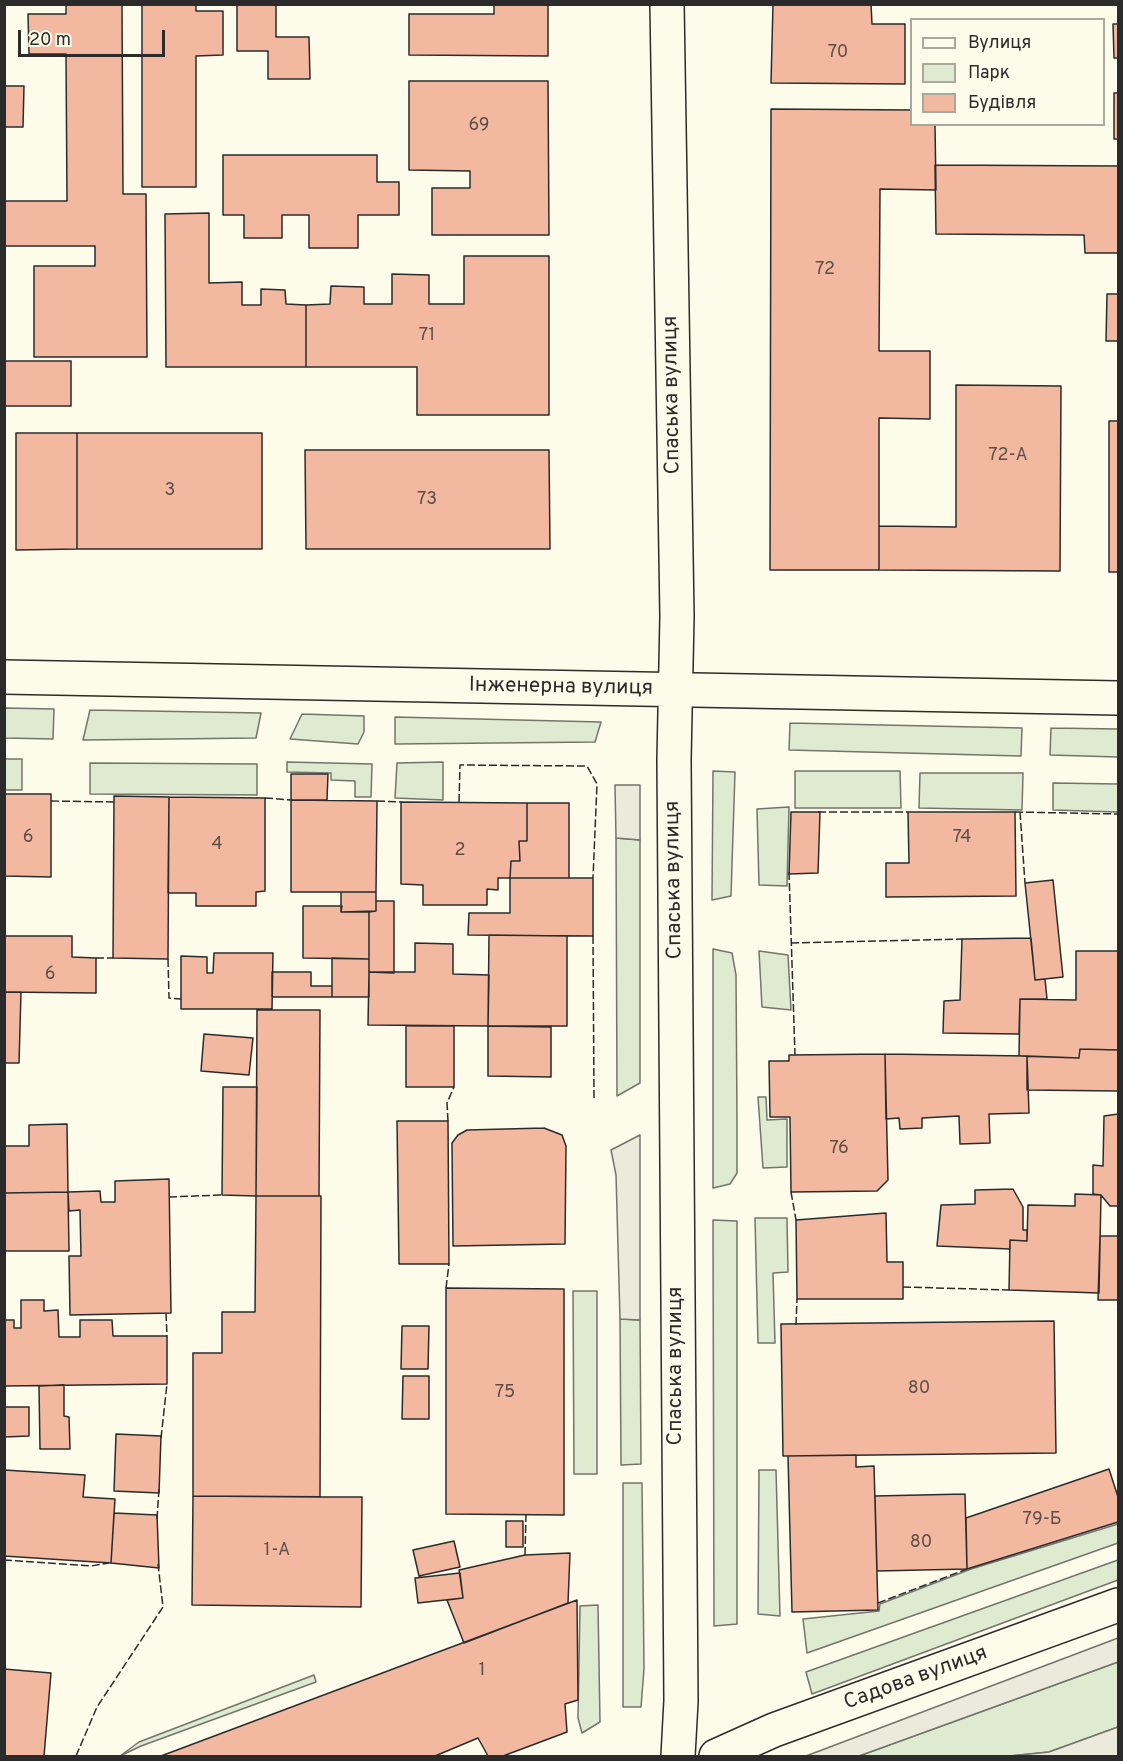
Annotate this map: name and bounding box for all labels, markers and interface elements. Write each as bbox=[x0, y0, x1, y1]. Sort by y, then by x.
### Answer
scale bar bbox=[21, 18, 168, 56]
legend bbox=[910, 18, 1105, 126]
text: 20 m bbox=[29, 29, 71, 52]
text: Вулиця bbox=[968, 32, 1031, 55]
house number: 70 bbox=[828, 42, 848, 64]
text: Парк bbox=[968, 62, 1010, 85]
text: Будівля bbox=[968, 92, 1036, 115]
house number: 69 bbox=[469, 115, 489, 137]
house number: 72 bbox=[815, 259, 835, 281]
street label: Спаська вулиця bbox=[659, 315, 687, 475]
house number: 71 bbox=[419, 325, 435, 347]
house number: 72-А bbox=[988, 445, 1028, 467]
house number: 3 bbox=[165, 480, 175, 502]
house number: 73 bbox=[417, 489, 437, 511]
street label: Інженерна вулиця bbox=[469, 674, 653, 702]
street label: Спаська вулиця bbox=[661, 800, 689, 960]
house number: 6 bbox=[23, 827, 33, 849]
house number: 74 bbox=[953, 827, 971, 849]
house number: 4 bbox=[211, 834, 223, 856]
house number: 2 bbox=[454, 840, 466, 862]
house number: 6 bbox=[45, 964, 55, 986]
house number: 76 bbox=[829, 1138, 849, 1160]
street label: Спаська вулиця bbox=[664, 1287, 690, 1445]
house number: 80 bbox=[908, 1378, 930, 1400]
house number: 75 bbox=[495, 1382, 515, 1404]
house number: 79-Б bbox=[1023, 1509, 1061, 1531]
house number: 80 bbox=[910, 1532, 932, 1554]
house number: 1-А bbox=[264, 1540, 290, 1562]
street label: Садова вулиця bbox=[841, 1641, 991, 1717]
house number: 1 bbox=[479, 1660, 485, 1682]

